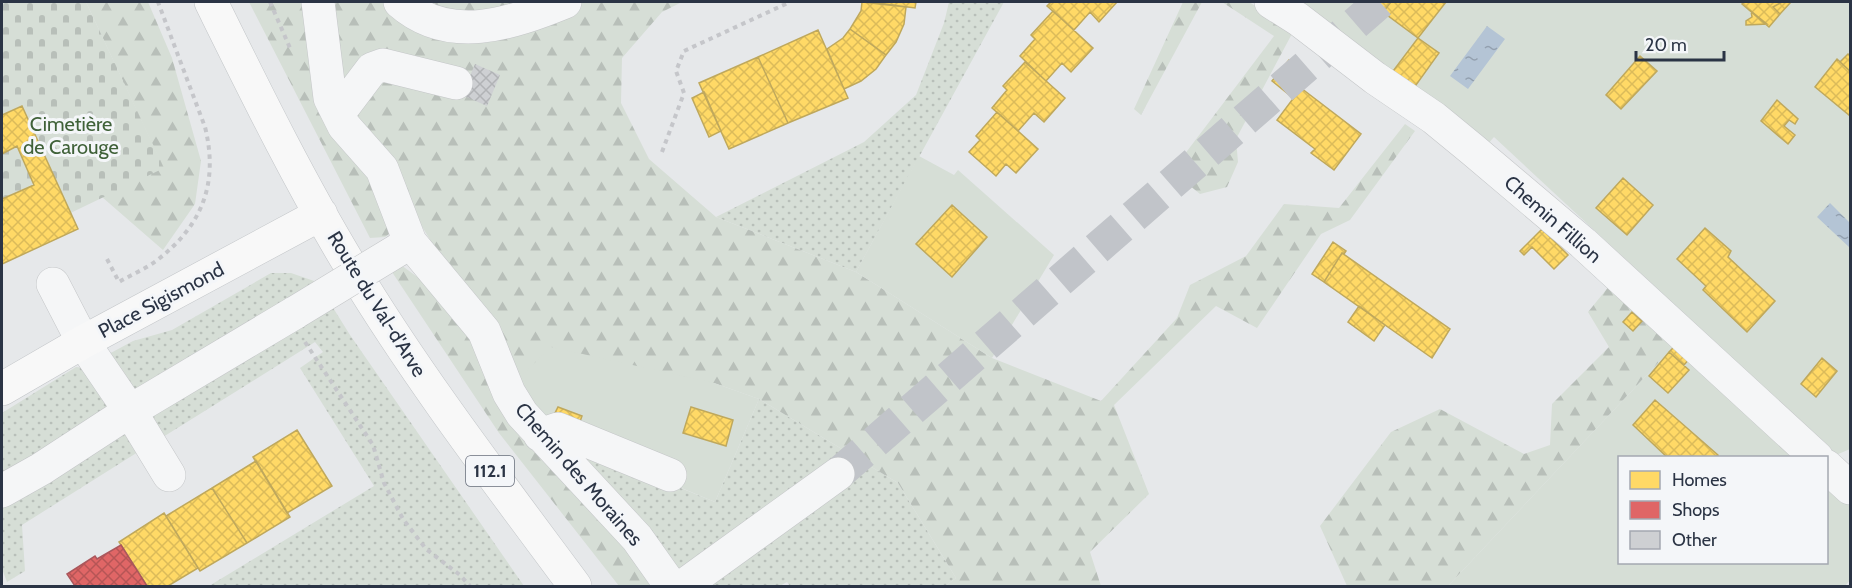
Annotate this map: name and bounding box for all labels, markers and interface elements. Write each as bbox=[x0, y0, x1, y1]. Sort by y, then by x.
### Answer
scale bar bbox=[1636, 24, 1724, 62]
text: 20 m bbox=[1645, 34, 1687, 56]
park label: Cimetière de Carouge bbox=[23, 112, 119, 159]
street label: Chemin Fillion bbox=[1499, 170, 1607, 268]
street label: Route du Val-d'Arve bbox=[323, 227, 431, 381]
street label: Place Sigismond bbox=[94, 257, 228, 343]
street label: Chemin des Moraines bbox=[510, 398, 648, 550]
road number: 112.1 bbox=[466, 456, 514, 486]
legend bbox=[1618, 456, 1828, 564]
text: Homes bbox=[1672, 469, 1727, 491]
text: Shops bbox=[1672, 499, 1720, 521]
text: Other bbox=[1672, 529, 1717, 551]

